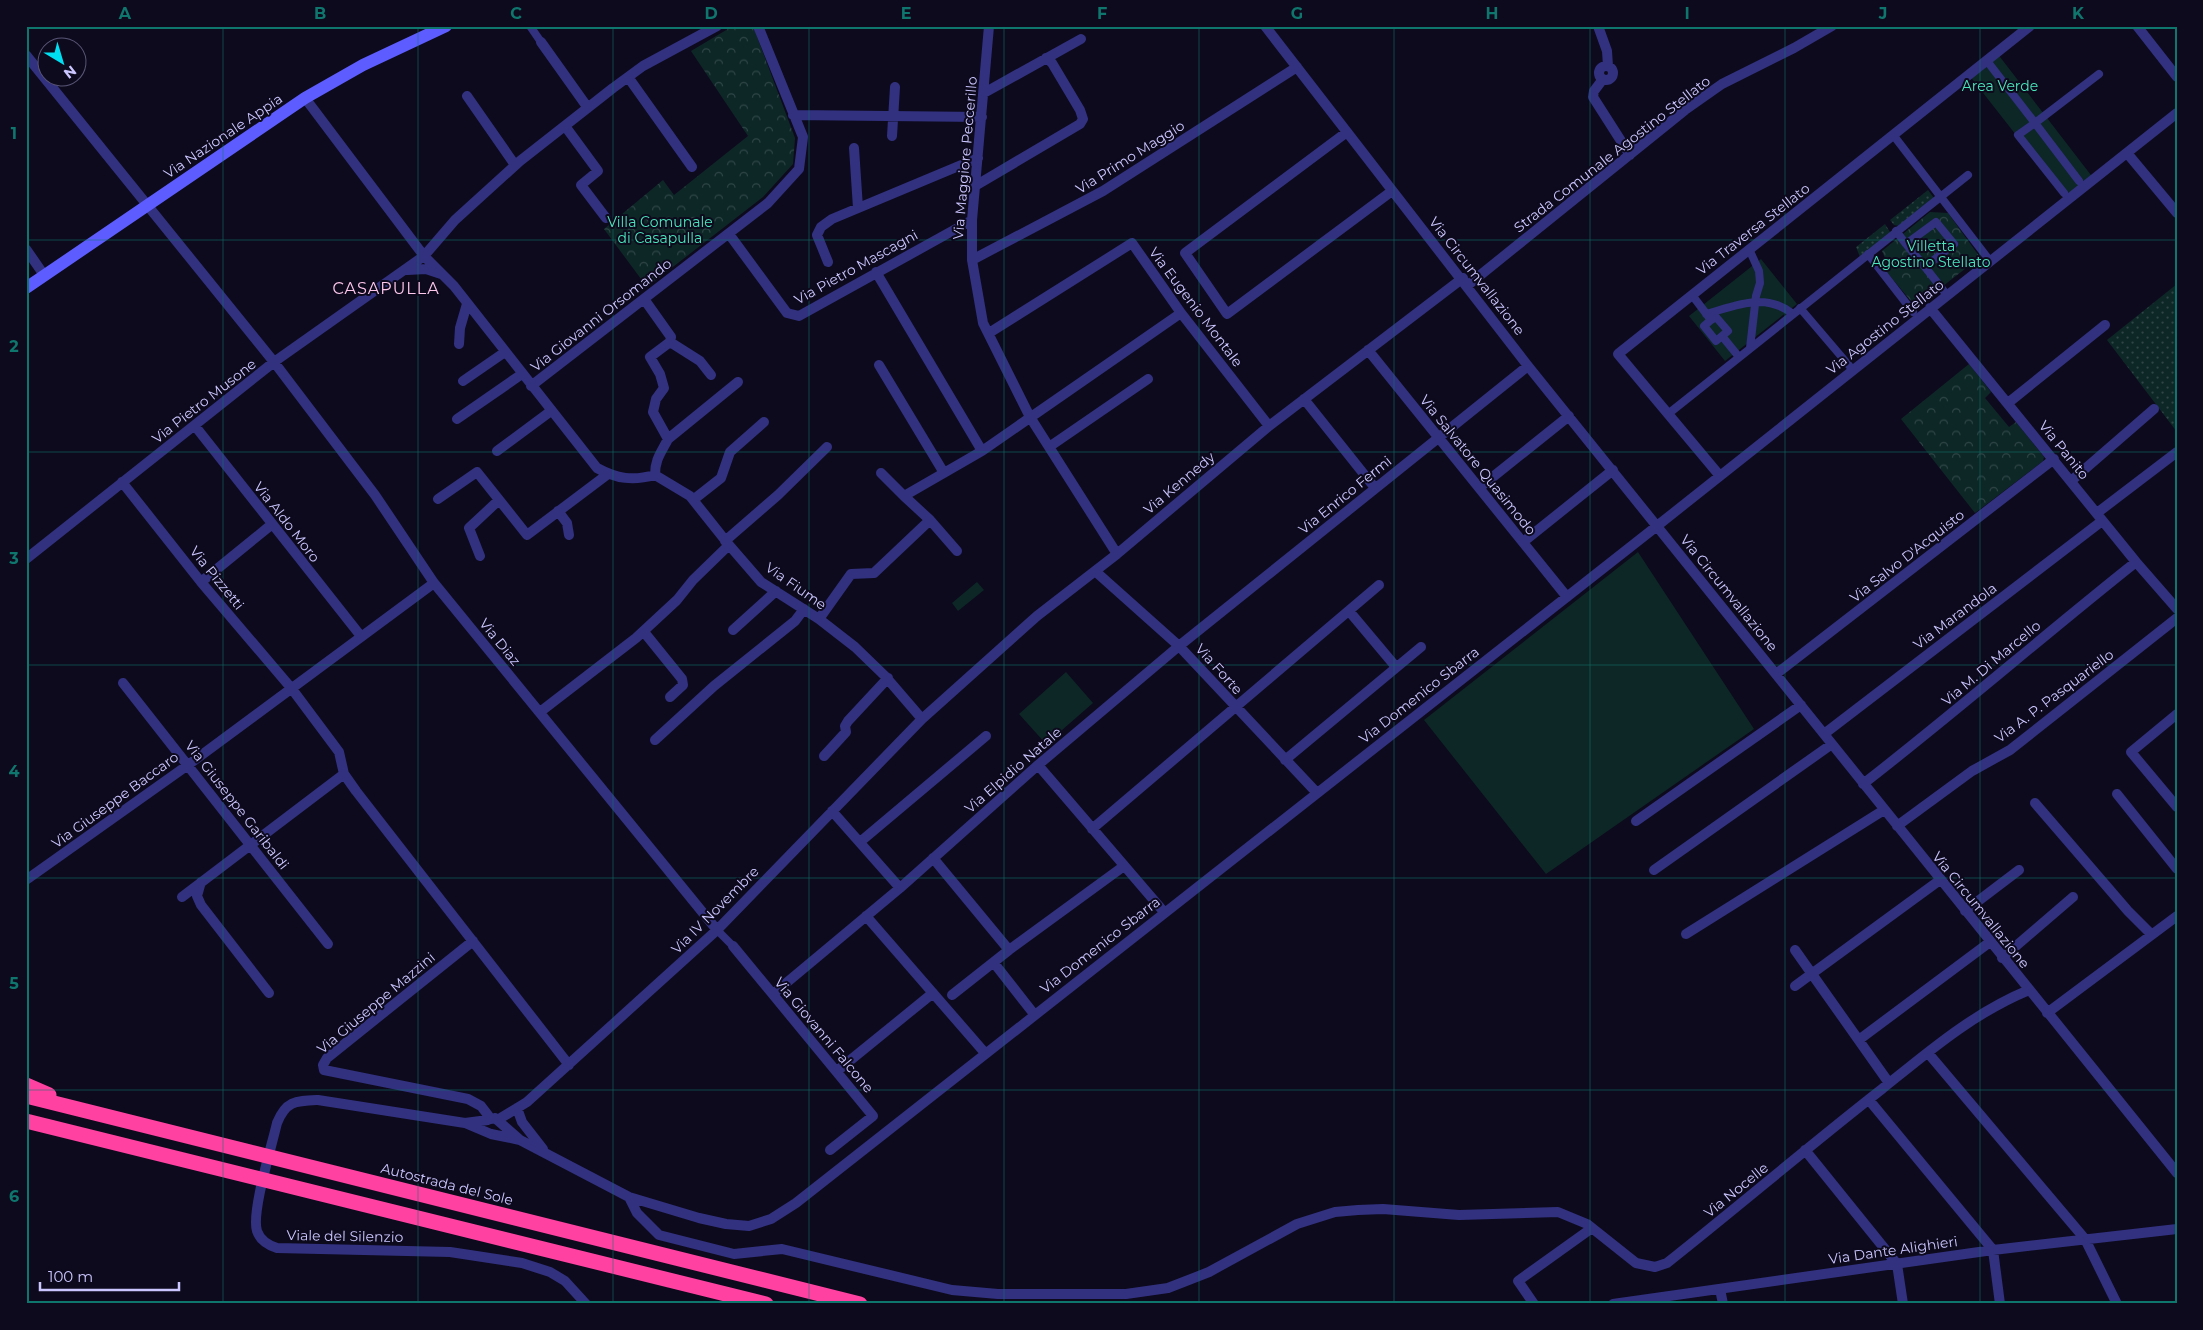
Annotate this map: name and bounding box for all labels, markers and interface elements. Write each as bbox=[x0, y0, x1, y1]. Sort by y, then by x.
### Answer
text: A bbox=[118, 4, 132, 23]
text: B bbox=[314, 4, 326, 23]
text: C bbox=[510, 4, 522, 23]
text: D bbox=[704, 4, 718, 23]
text: E bbox=[901, 4, 911, 23]
text: F bbox=[1097, 4, 1107, 23]
text: G bbox=[1291, 4, 1303, 23]
text: H bbox=[1486, 4, 1498, 23]
text: I bbox=[1684, 4, 1690, 23]
text: J bbox=[1878, 4, 1887, 23]
text: K bbox=[2072, 4, 2085, 23]
north arrow bbox=[38, 38, 88, 88]
text: N bbox=[60, 62, 80, 83]
street label: Strada Comunale Agostino Stellato bbox=[1510, 72, 1714, 236]
street label: Via Maggiore Peccerillo bbox=[949, 75, 981, 240]
park label: Area Verde bbox=[1962, 77, 2038, 95]
street label: Via Nazionale Appia bbox=[160, 90, 286, 182]
street label: Via Primo Maggio bbox=[1072, 116, 1188, 198]
text: 1 bbox=[11, 124, 17, 143]
street label: Via Traversa Stellato bbox=[1693, 179, 1813, 279]
park label: Villa Comunale di Casapulla bbox=[607, 213, 713, 247]
street label: Via Circumvallazione bbox=[1425, 213, 1529, 339]
street label: Via Pietro Mascagni bbox=[791, 226, 921, 308]
park label: Villetta Agostino Stellato bbox=[1871, 237, 1991, 271]
street label: Via Eugenio Montale bbox=[1145, 244, 1247, 370]
street label: Via Giovanni Orsomando bbox=[527, 254, 675, 376]
street label: Via Agostino Stellato bbox=[1823, 275, 1948, 378]
district label: CASAPULLA bbox=[332, 279, 440, 298]
text: 2 bbox=[9, 337, 19, 356]
street label: Via Pietro Musone bbox=[148, 355, 260, 447]
street label: Via Salvatore Quasimodo bbox=[1416, 391, 1540, 539]
street label: Via Panito bbox=[2035, 417, 2093, 483]
street label: Via Kennedy bbox=[1140, 448, 1219, 518]
street label: Via Enrico Fermi bbox=[1295, 452, 1395, 538]
street label: Via Aldo Moro bbox=[250, 478, 324, 566]
street label: Via Salvo D'Acquisto bbox=[1846, 505, 1968, 606]
street label: Via Circumvallazione bbox=[1676, 531, 1782, 655]
street label: Via Pizzetti bbox=[186, 543, 248, 613]
text: 3 bbox=[8, 549, 19, 568]
street label: Via Fiume bbox=[762, 558, 830, 614]
street label: Via Marandola bbox=[1910, 579, 2000, 653]
street label: Via Diaz bbox=[475, 615, 525, 669]
street label: Via M. Di Marcello bbox=[1938, 616, 2044, 710]
street label: Via Forte bbox=[1191, 640, 1247, 698]
street label: Via Domenico Sbarra bbox=[1355, 643, 1483, 747]
street label: Via A. P. Pasquariello bbox=[1991, 645, 2117, 747]
street label: Via Elpidio Natale bbox=[961, 723, 1065, 817]
street label: Via Giuseppe Garibaldi bbox=[181, 737, 293, 873]
street label: Via Giuseppe Baccaro bbox=[48, 748, 182, 852]
text: 4 bbox=[8, 762, 20, 781]
street label: Via Circumvallazione bbox=[1928, 848, 2034, 972]
street label: Via IV Novembre bbox=[667, 862, 763, 958]
street label: Via Domenico Sbarra bbox=[1036, 893, 1164, 997]
street label: Via Giuseppe Mazzini bbox=[313, 948, 439, 1058]
text: 5 bbox=[9, 974, 19, 993]
street label: Via Giovanni Falcone bbox=[770, 974, 878, 1096]
street label: Autostrada del Sole bbox=[379, 1159, 515, 1209]
street label: Via Nocelle bbox=[1700, 1159, 1772, 1221]
text: 6 bbox=[9, 1187, 19, 1206]
street label: Viale del Silenzio bbox=[287, 1226, 404, 1246]
street label: Via Dante Alighieri bbox=[1827, 1232, 1959, 1268]
scale bar bbox=[40, 1260, 179, 1292]
text: 100 m bbox=[48, 1267, 93, 1286]

